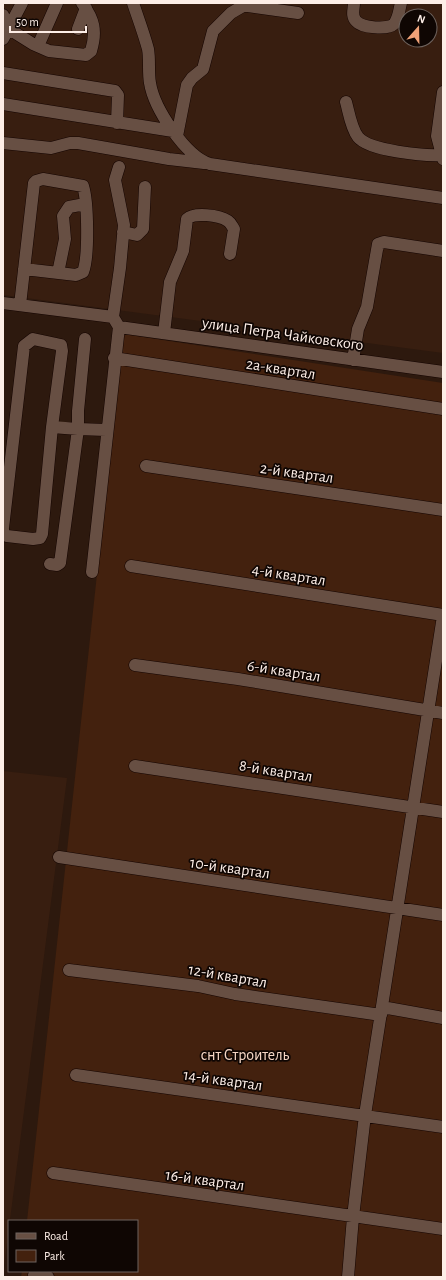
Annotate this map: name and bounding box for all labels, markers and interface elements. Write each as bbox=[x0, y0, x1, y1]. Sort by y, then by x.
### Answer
scale bar bbox=[10, 8, 86, 34]
north arrow bbox=[398, 8, 438, 48]
text: N bbox=[416, 13, 427, 26]
text: 50 m bbox=[16, 16, 39, 28]
street label: улица Петра Чайковского bbox=[200, 315, 365, 354]
street label: 2а-квартал bbox=[245, 356, 317, 382]
street label: 2-й квартал bbox=[259, 460, 335, 486]
street label: 4-й квартал bbox=[251, 561, 327, 589]
street label: 6-й квартал bbox=[246, 657, 322, 685]
street label: 8-й квартал bbox=[238, 757, 314, 785]
street label: 10-й квартал bbox=[189, 854, 271, 882]
street label: 12-й квартал bbox=[187, 961, 268, 991]
park label: снт Строитель bbox=[201, 1047, 289, 1063]
street label: 14-й квартал bbox=[182, 1067, 264, 1093]
street label: 16-й квартал bbox=[164, 1167, 245, 1193]
legend bbox=[8, 1220, 138, 1272]
text: Road bbox=[44, 1230, 68, 1242]
text: Park bbox=[44, 1250, 65, 1262]

